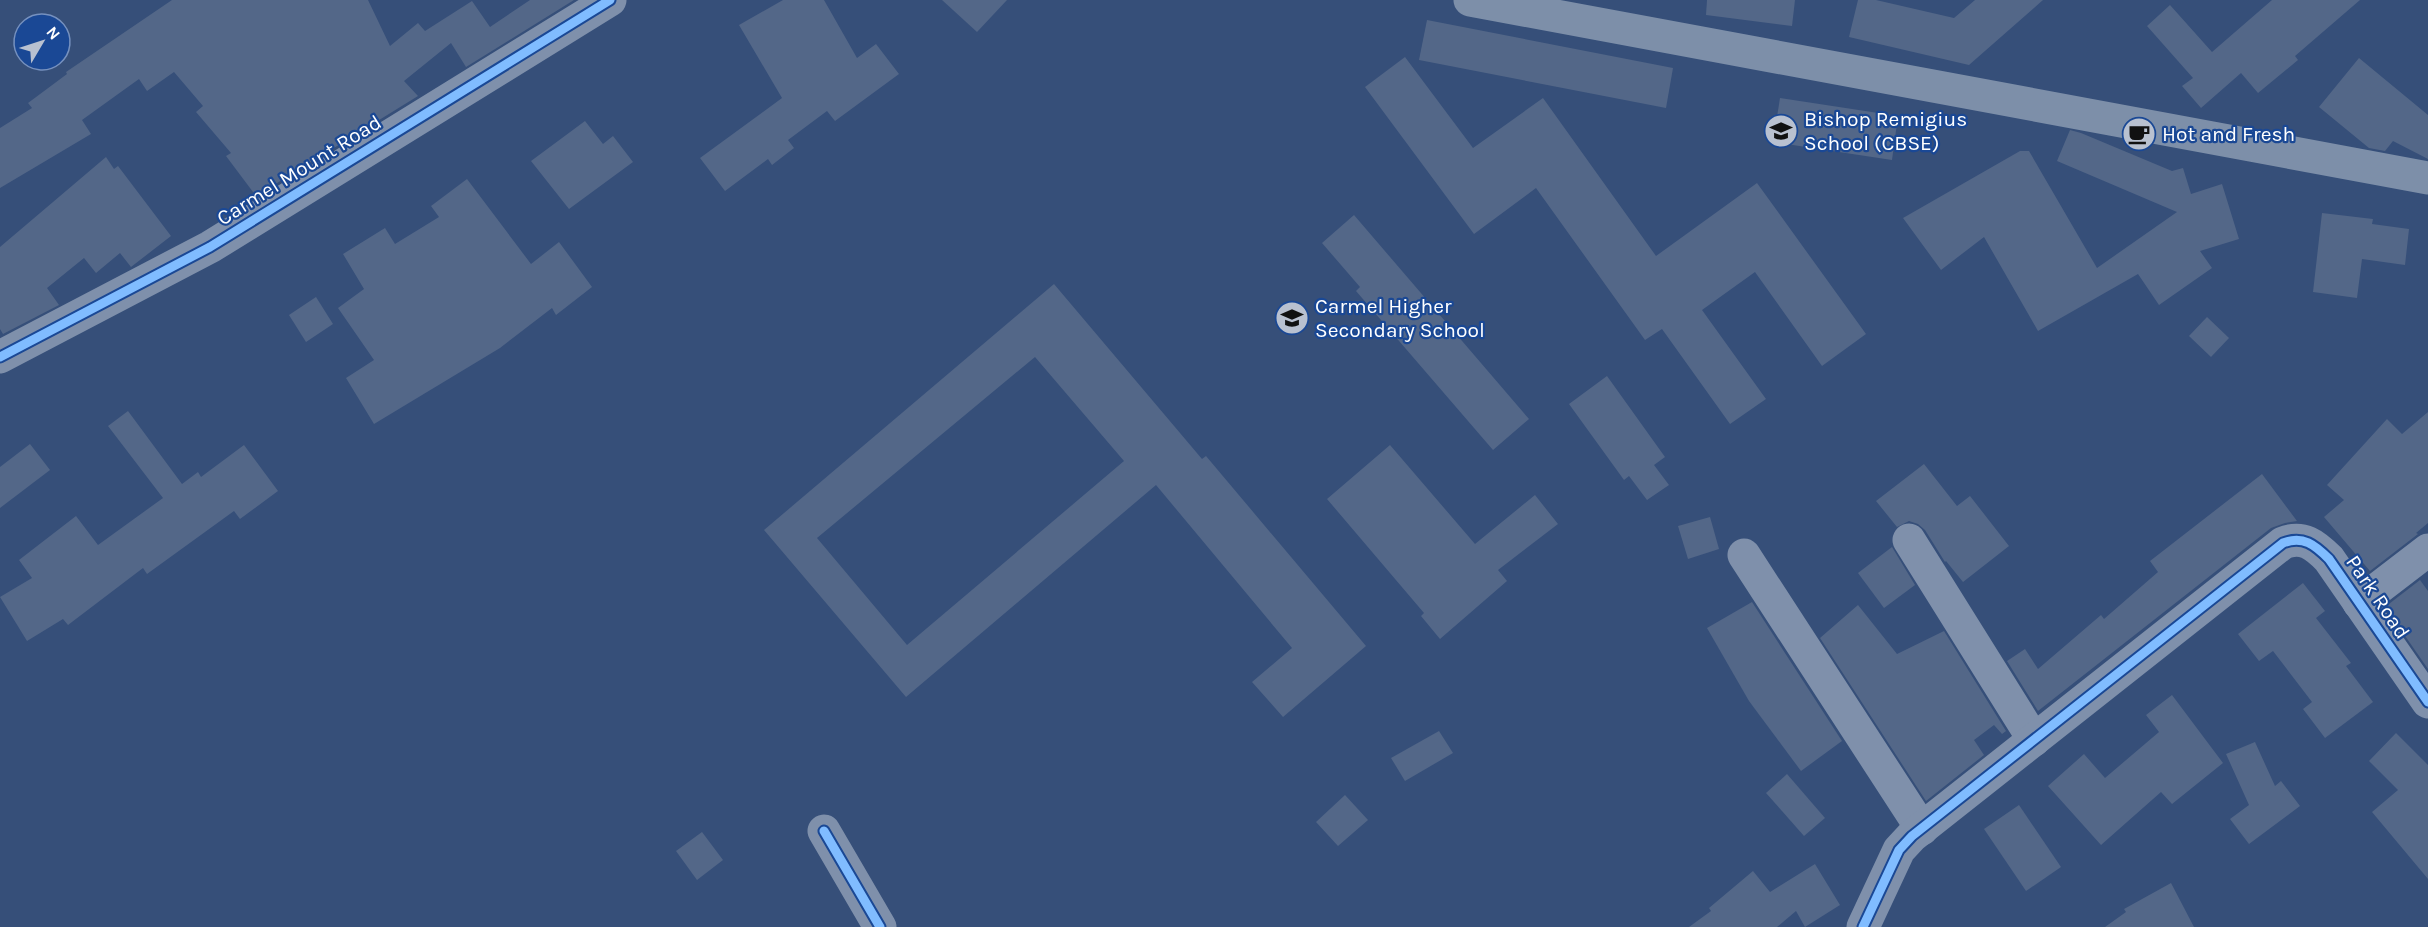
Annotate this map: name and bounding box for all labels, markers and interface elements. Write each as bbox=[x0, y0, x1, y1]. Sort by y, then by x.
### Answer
north arrow bbox=[12, 12, 72, 72]
text: N bbox=[42, 22, 64, 43]
place label: Bishop Remigius School (CBSE) bbox=[1804, 107, 1967, 155]
street label: Carmel Mount Road bbox=[212, 110, 386, 230]
school or university icon: Bishop Remigius School (CBSE) bbox=[1763, 113, 1799, 149]
cafe icon: Hot and Fresh bbox=[2121, 116, 2157, 152]
place label: Hot and Fresh bbox=[2162, 122, 2295, 146]
place label: Carmel Higher Secondary School bbox=[1315, 294, 1485, 342]
school or university icon: Carmel Higher Secondary School bbox=[1274, 300, 1310, 336]
street label: Park Road bbox=[2341, 551, 2415, 643]

